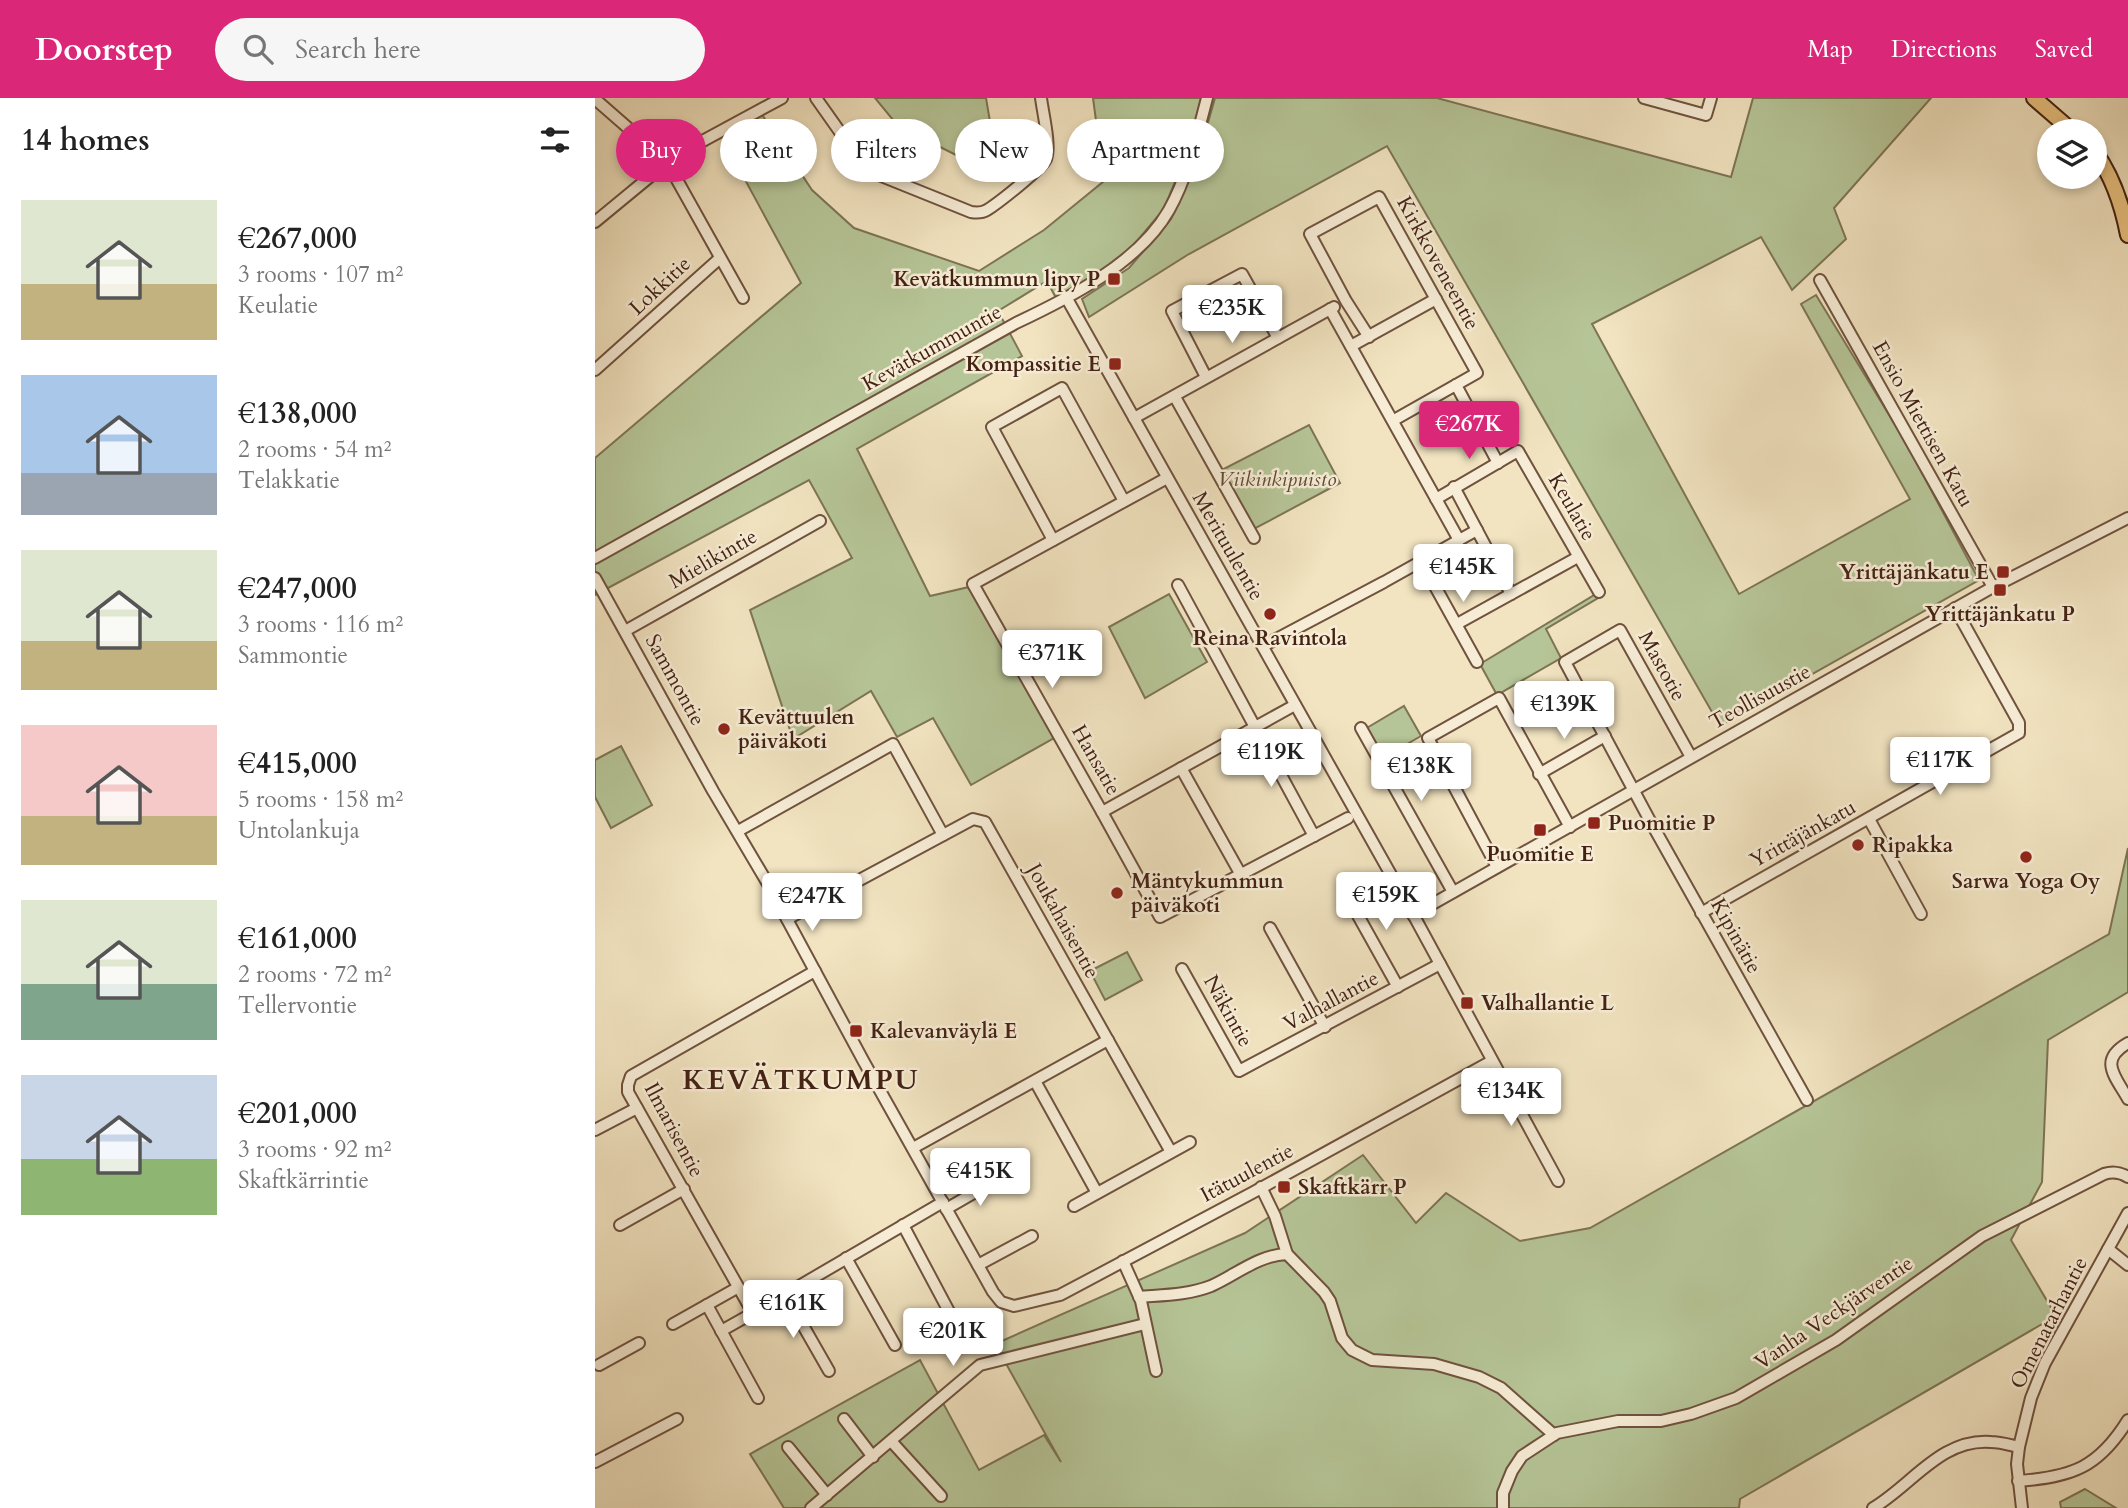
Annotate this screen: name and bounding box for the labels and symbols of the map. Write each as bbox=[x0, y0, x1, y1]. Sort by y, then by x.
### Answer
street label: Kirkkoveneentie bbox=[1389, 191, 1487, 335]
street label: Lokkitie bbox=[623, 250, 697, 322]
place label: Kevätkummun lipy P bbox=[893, 265, 1100, 294]
marker: Kevätkummun lipy P bbox=[1106, 271, 1122, 287]
pin: €235K bbox=[1183, 286, 1281, 345]
street label: Kevätkummuntie bbox=[857, 298, 1007, 398]
street label: Ensio Miettisen Katu bbox=[1865, 336, 1981, 512]
place label: Kompassitie E bbox=[965, 350, 1101, 379]
marker: Kompassitie E bbox=[1107, 356, 1123, 372]
pin: €267K bbox=[1420, 402, 1518, 461]
park label: Viikinkipuisto bbox=[1218, 465, 1337, 494]
street label: Keulatie bbox=[1541, 468, 1603, 546]
street label: Merituulentie bbox=[1185, 486, 1271, 606]
street label: Mielikintie bbox=[663, 522, 763, 596]
pin: €145K bbox=[1414, 545, 1512, 604]
place label: Yrittäjänkatu E bbox=[1839, 558, 1989, 587]
marker: Yrittäjänkatu E bbox=[1995, 564, 2011, 580]
marker: Yrittäjänkatu P bbox=[1992, 582, 2008, 598]
place label: Yrittäjänkatu P bbox=[1925, 600, 2075, 629]
marker: Reina Ravintola bbox=[1262, 606, 1278, 622]
place label: Reina Ravintola bbox=[1193, 624, 1348, 653]
street label: Mastotie bbox=[1631, 626, 1693, 706]
street label: Sammontie bbox=[638, 629, 712, 731]
pin: €371K bbox=[1003, 630, 1101, 690]
street label: Teollisuustie bbox=[1704, 657, 1816, 737]
pin: €139K bbox=[1515, 682, 1613, 741]
place label: Kevättuulen päiväkoti bbox=[738, 703, 855, 756]
street label: Hansatie bbox=[1064, 720, 1128, 800]
marker: Kevättuulen päiväkoti bbox=[716, 721, 732, 737]
pin: €119K bbox=[1222, 730, 1320, 789]
pin: €117K bbox=[1891, 738, 1989, 797]
pin: €138K bbox=[1372, 744, 1470, 803]
street label: Yrittäjänkatu bbox=[1745, 793, 1861, 875]
place label: Puomitie P bbox=[1608, 809, 1715, 838]
marker: Puomitie P bbox=[1586, 815, 1602, 831]
marker: Puomitie E bbox=[1532, 822, 1548, 838]
place label: Ripakka bbox=[1872, 831, 1954, 860]
marker: Ripakka bbox=[1850, 837, 1866, 853]
place label: Puomitie E bbox=[1486, 840, 1594, 869]
marker: Sarwa Yoga Oy bbox=[2018, 849, 2034, 865]
street label: Joukahaisentie bbox=[1018, 856, 1107, 984]
place label: Mäntykummun päiväkoti bbox=[1131, 867, 1284, 920]
place label: Sarwa Yoga Oy bbox=[1952, 867, 2100, 896]
pin: €159K bbox=[1337, 872, 1435, 932]
pin: €247K bbox=[763, 874, 861, 933]
marker: Mäntykummun päiväkoti bbox=[1109, 885, 1125, 901]
street label: Kipinätie bbox=[1703, 893, 1769, 979]
street label: Valhallantie bbox=[1278, 964, 1384, 1038]
street label: Näkintie bbox=[1196, 970, 1260, 1052]
place label: Valhallantie L bbox=[1481, 989, 1614, 1018]
marker: Valhallantie L bbox=[1459, 995, 1475, 1011]
place label: Kalevanväylä E bbox=[870, 1017, 1017, 1046]
marker: Kalevanväylä E bbox=[848, 1023, 864, 1039]
district label: KEVÄTKUMPU bbox=[682, 1061, 920, 1099]
pin: €134K bbox=[1462, 1068, 1560, 1128]
street label: Ilmarisentie bbox=[637, 1078, 711, 1182]
street label: Itätuulentie bbox=[1195, 1136, 1299, 1210]
pin: €415K bbox=[931, 1148, 1029, 1208]
place label: Skaftkärr P bbox=[1298, 1173, 1407, 1202]
marker: Skaftkärr P bbox=[1276, 1179, 1292, 1195]
street label: Vanha Veckjärventie bbox=[1749, 1249, 1919, 1377]
street label: Omenatarhantie bbox=[2003, 1252, 2095, 1394]
pin: €161K bbox=[744, 1280, 842, 1340]
pin: €201K bbox=[904, 1308, 1002, 1368]

